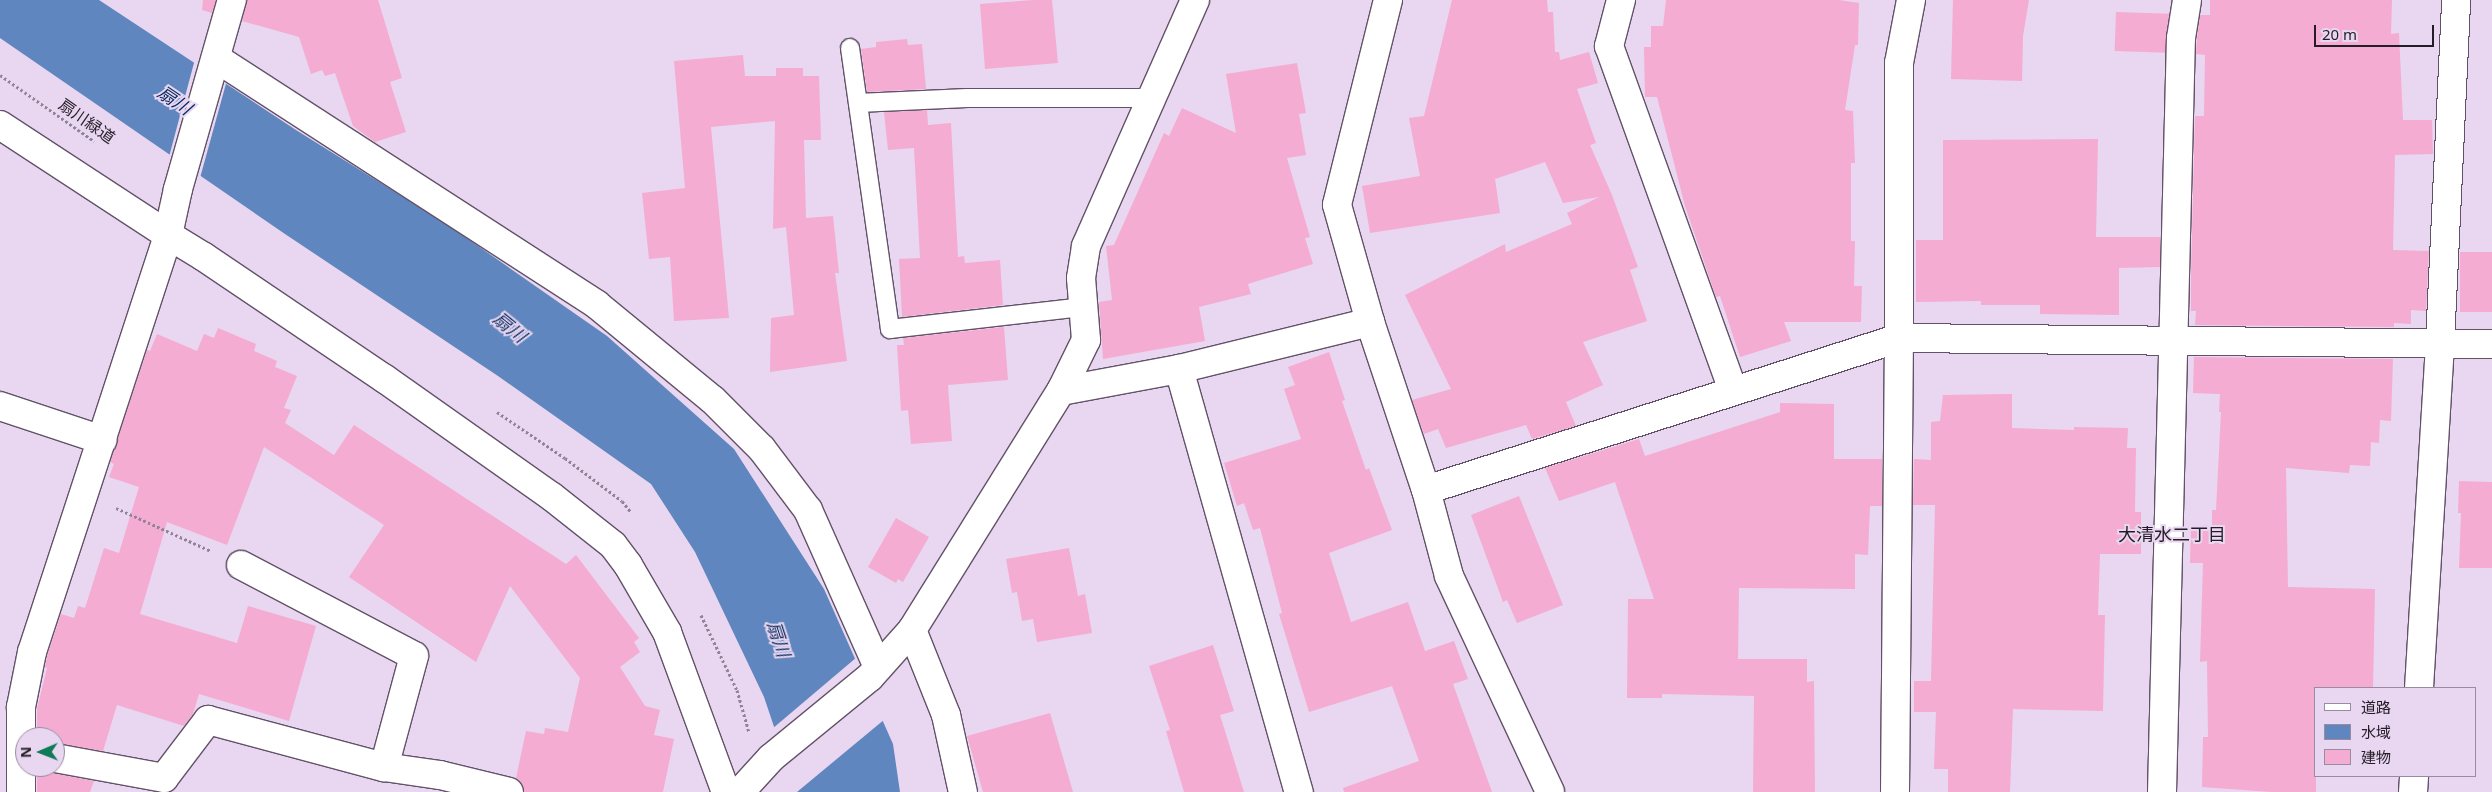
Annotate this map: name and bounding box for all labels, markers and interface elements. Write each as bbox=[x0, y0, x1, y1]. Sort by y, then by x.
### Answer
scale bar bbox=[2317, 15, 2437, 47]
text: 20 m bbox=[2322, 24, 2357, 44]
water label: 扇川 bbox=[154, 81, 196, 119]
street label: 扇川緑道 bbox=[55, 95, 119, 147]
water label: 扇川 bbox=[489, 307, 531, 347]
district label: 大清水二丁目 bbox=[2118, 523, 2226, 545]
water label: 扇川 bbox=[763, 619, 795, 659]
legend bbox=[2314, 687, 2477, 777]
text: 道路 bbox=[2361, 697, 2391, 717]
text: 水域 bbox=[2361, 722, 2391, 742]
north arrow bbox=[15, 727, 65, 777]
text: N bbox=[16, 746, 35, 758]
text: 建物 bbox=[2361, 747, 2391, 767]

